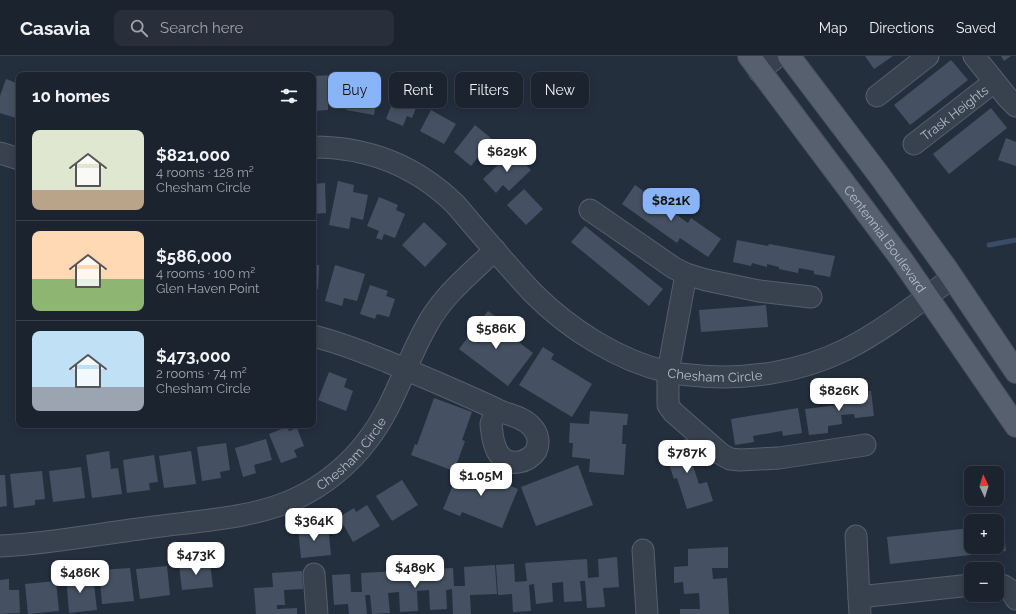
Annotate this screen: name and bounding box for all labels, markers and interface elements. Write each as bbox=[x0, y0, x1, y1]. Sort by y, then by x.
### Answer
search box bbox=[114, 10, 394, 46]
text: Casavia bbox=[20, 17, 90, 39]
icon: search bbox=[128, 17, 150, 39]
text: Search here bbox=[160, 19, 243, 37]
text: Map bbox=[819, 20, 847, 36]
text: Directions bbox=[869, 20, 934, 36]
text: Saved bbox=[956, 20, 996, 36]
chip: Buy bbox=[328, 72, 381, 108]
chip: Rent bbox=[389, 72, 447, 108]
chip: Filters bbox=[455, 72, 523, 108]
chip: New bbox=[531, 72, 589, 108]
street label: Trask Heights bbox=[918, 82, 991, 144]
icon: filters bbox=[278, 85, 300, 107]
text: 10 homes bbox=[32, 86, 110, 106]
pin: $629K bbox=[479, 139, 535, 173]
text: $629K bbox=[487, 144, 527, 159]
text: $821,000 bbox=[156, 145, 230, 165]
icon: home bbox=[64, 146, 112, 194]
text: 4 rooms · 128 m² bbox=[156, 165, 254, 180]
text: Chesham Circle bbox=[156, 180, 251, 195]
street label: Centennial Boulevard bbox=[841, 183, 929, 295]
pin: $821K bbox=[643, 188, 699, 222]
text: $821K bbox=[652, 193, 690, 208]
text: $586,000 bbox=[156, 246, 232, 266]
icon: home bbox=[64, 247, 112, 295]
text: 4 rooms · 100 m² bbox=[156, 266, 255, 281]
text: Glen Haven Point bbox=[156, 281, 259, 296]
pin: $586K bbox=[468, 316, 524, 350]
text: $586K bbox=[476, 321, 516, 336]
text: $473,000 bbox=[156, 346, 231, 366]
icon: home bbox=[64, 347, 112, 395]
street label: Chesham Circle bbox=[666, 365, 764, 385]
text: 2 rooms · 74 m² bbox=[156, 366, 247, 381]
pin: $826K bbox=[811, 378, 867, 412]
text: Chesham Circle bbox=[156, 381, 251, 396]
text: $826K bbox=[819, 383, 859, 398]
street label: Chesham Circle bbox=[314, 414, 389, 493]
pin: $787K bbox=[659, 440, 715, 474]
text: $787K bbox=[667, 445, 707, 460]
pin: $1.05M bbox=[448, 463, 514, 497]
north arrow bbox=[964, 466, 1004, 506]
map controls bbox=[964, 466, 1004, 602]
text: $1.05M bbox=[459, 468, 503, 483]
pin: $364K bbox=[286, 508, 342, 542]
text: $364K bbox=[294, 513, 334, 528]
button: + bbox=[964, 514, 1004, 554]
pin: $473K bbox=[168, 542, 224, 576]
text: $473K bbox=[177, 547, 215, 562]
pin: $489K bbox=[387, 555, 443, 589]
pin: $486K bbox=[52, 560, 108, 594]
text: $489K bbox=[395, 560, 435, 575]
button: − bbox=[964, 562, 1004, 602]
text: $486K bbox=[60, 565, 100, 580]

